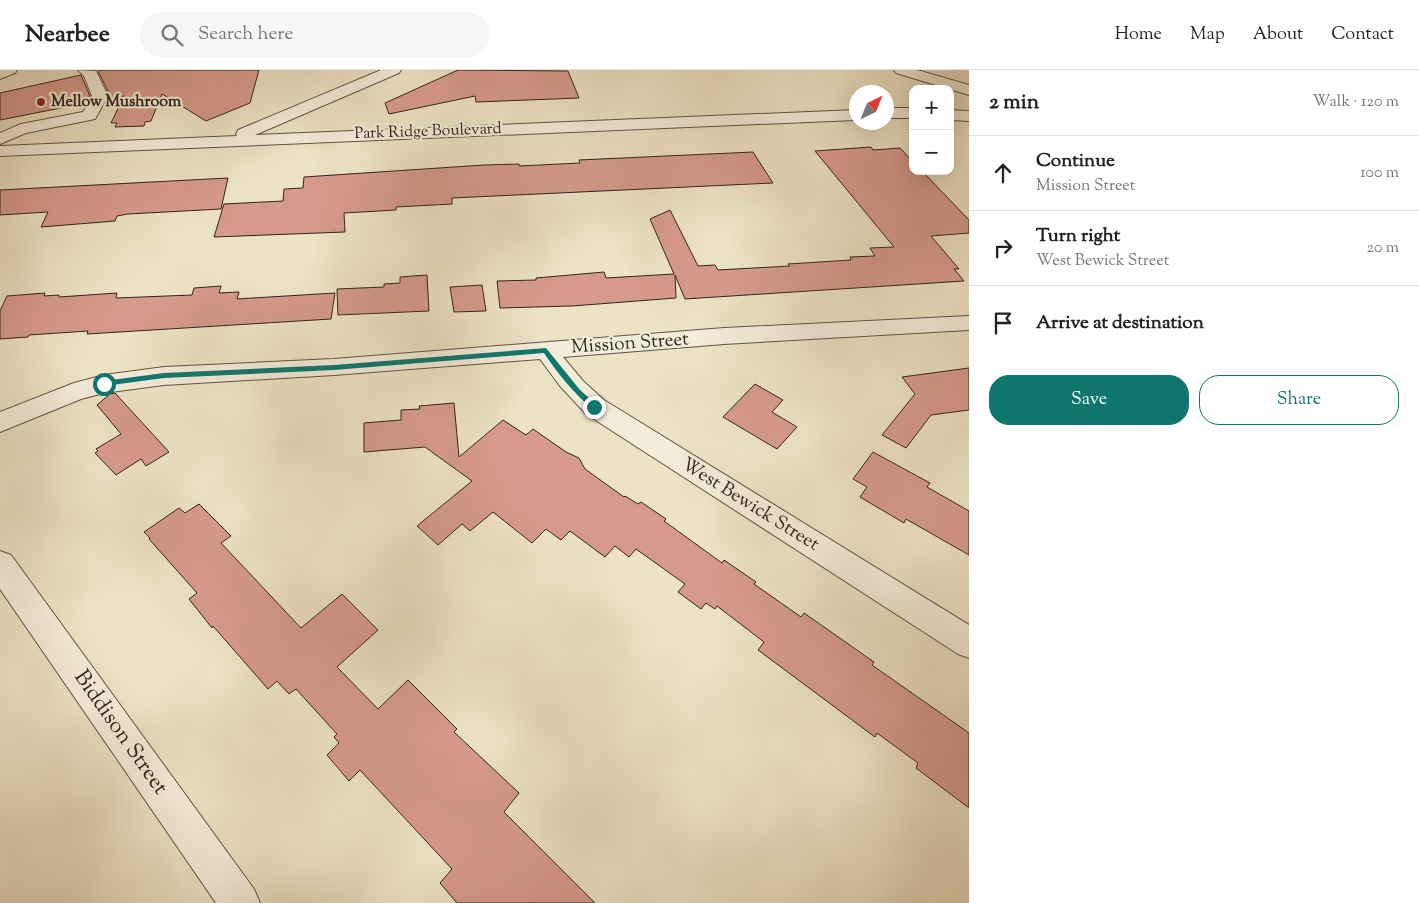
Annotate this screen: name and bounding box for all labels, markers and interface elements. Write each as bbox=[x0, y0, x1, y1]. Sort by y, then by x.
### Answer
search box bbox=[140, 12, 490, 57]
text: Nearbee bbox=[25, 18, 110, 52]
icon: search bbox=[158, 21, 186, 49]
text: Search here bbox=[198, 21, 293, 48]
text: Home bbox=[1115, 22, 1162, 48]
text: Map bbox=[1190, 22, 1225, 48]
text: About bbox=[1253, 22, 1303, 48]
text: Contact bbox=[1331, 22, 1394, 48]
north arrow bbox=[849, 85, 894, 130]
map controls bbox=[909, 85, 954, 175]
button: + bbox=[909, 85, 954, 130]
text: 2 min bbox=[989, 88, 1039, 118]
place label: Mellow Mushroom bbox=[51, 91, 182, 114]
text: Walk · 120 m bbox=[1313, 91, 1399, 114]
marker: Mellow Mushroom bbox=[35, 96, 47, 108]
street label: Park Ridge Boulevard bbox=[354, 118, 502, 146]
button: − bbox=[909, 130, 954, 175]
text: Continue bbox=[1036, 148, 1115, 175]
icon: ahead bbox=[989, 159, 1017, 187]
text: 100 m bbox=[1360, 162, 1399, 185]
text: Mission Street bbox=[1036, 175, 1135, 198]
text: Turn right bbox=[1036, 223, 1120, 250]
icon: right bbox=[989, 234, 1017, 262]
text: 20 m bbox=[1366, 237, 1399, 260]
text: West Bewick Street bbox=[1036, 250, 1169, 273]
icon: arrive bbox=[989, 309, 1017, 337]
text: Arrive at destination bbox=[1036, 310, 1204, 337]
street label: Mission Street bbox=[570, 326, 690, 362]
route start bbox=[93, 373, 116, 396]
button: Save bbox=[989, 375, 1189, 425]
button: Share bbox=[1199, 375, 1399, 425]
route end bbox=[583, 396, 606, 419]
street label: West Bewick Street bbox=[676, 452, 825, 559]
street label: Biddison Street bbox=[65, 664, 175, 802]

